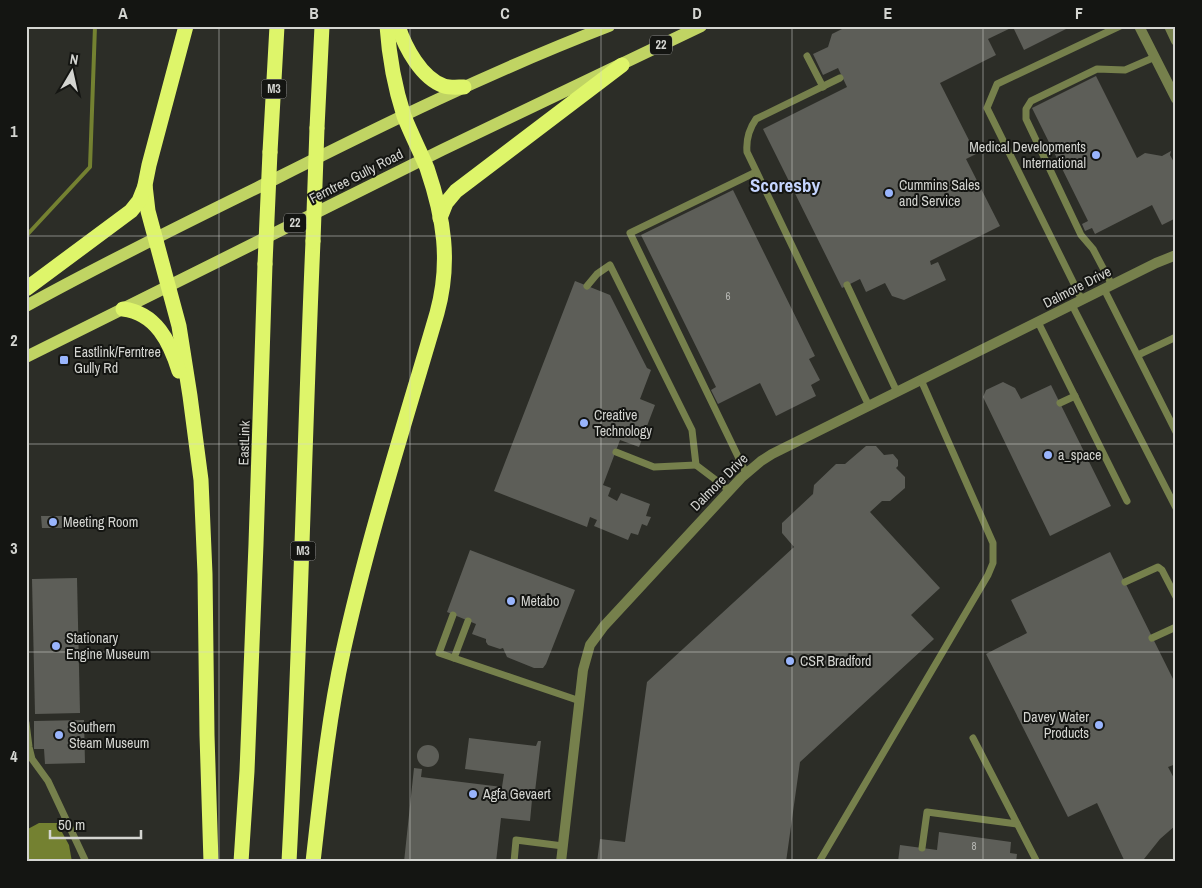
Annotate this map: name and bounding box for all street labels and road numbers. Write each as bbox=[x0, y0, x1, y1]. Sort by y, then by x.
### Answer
road number: 22 bbox=[650, 36, 672, 54]
road number: M3 bbox=[262, 80, 286, 98]
street label: Ferntree Gully Road bbox=[306, 145, 406, 207]
road number: 22 bbox=[284, 214, 306, 232]
street label: Dalmore Drive bbox=[1040, 262, 1114, 312]
street label: EastLink bbox=[234, 420, 254, 466]
street label: Dalmore Drive bbox=[686, 449, 752, 515]
road number: M3 bbox=[290, 542, 316, 560]

